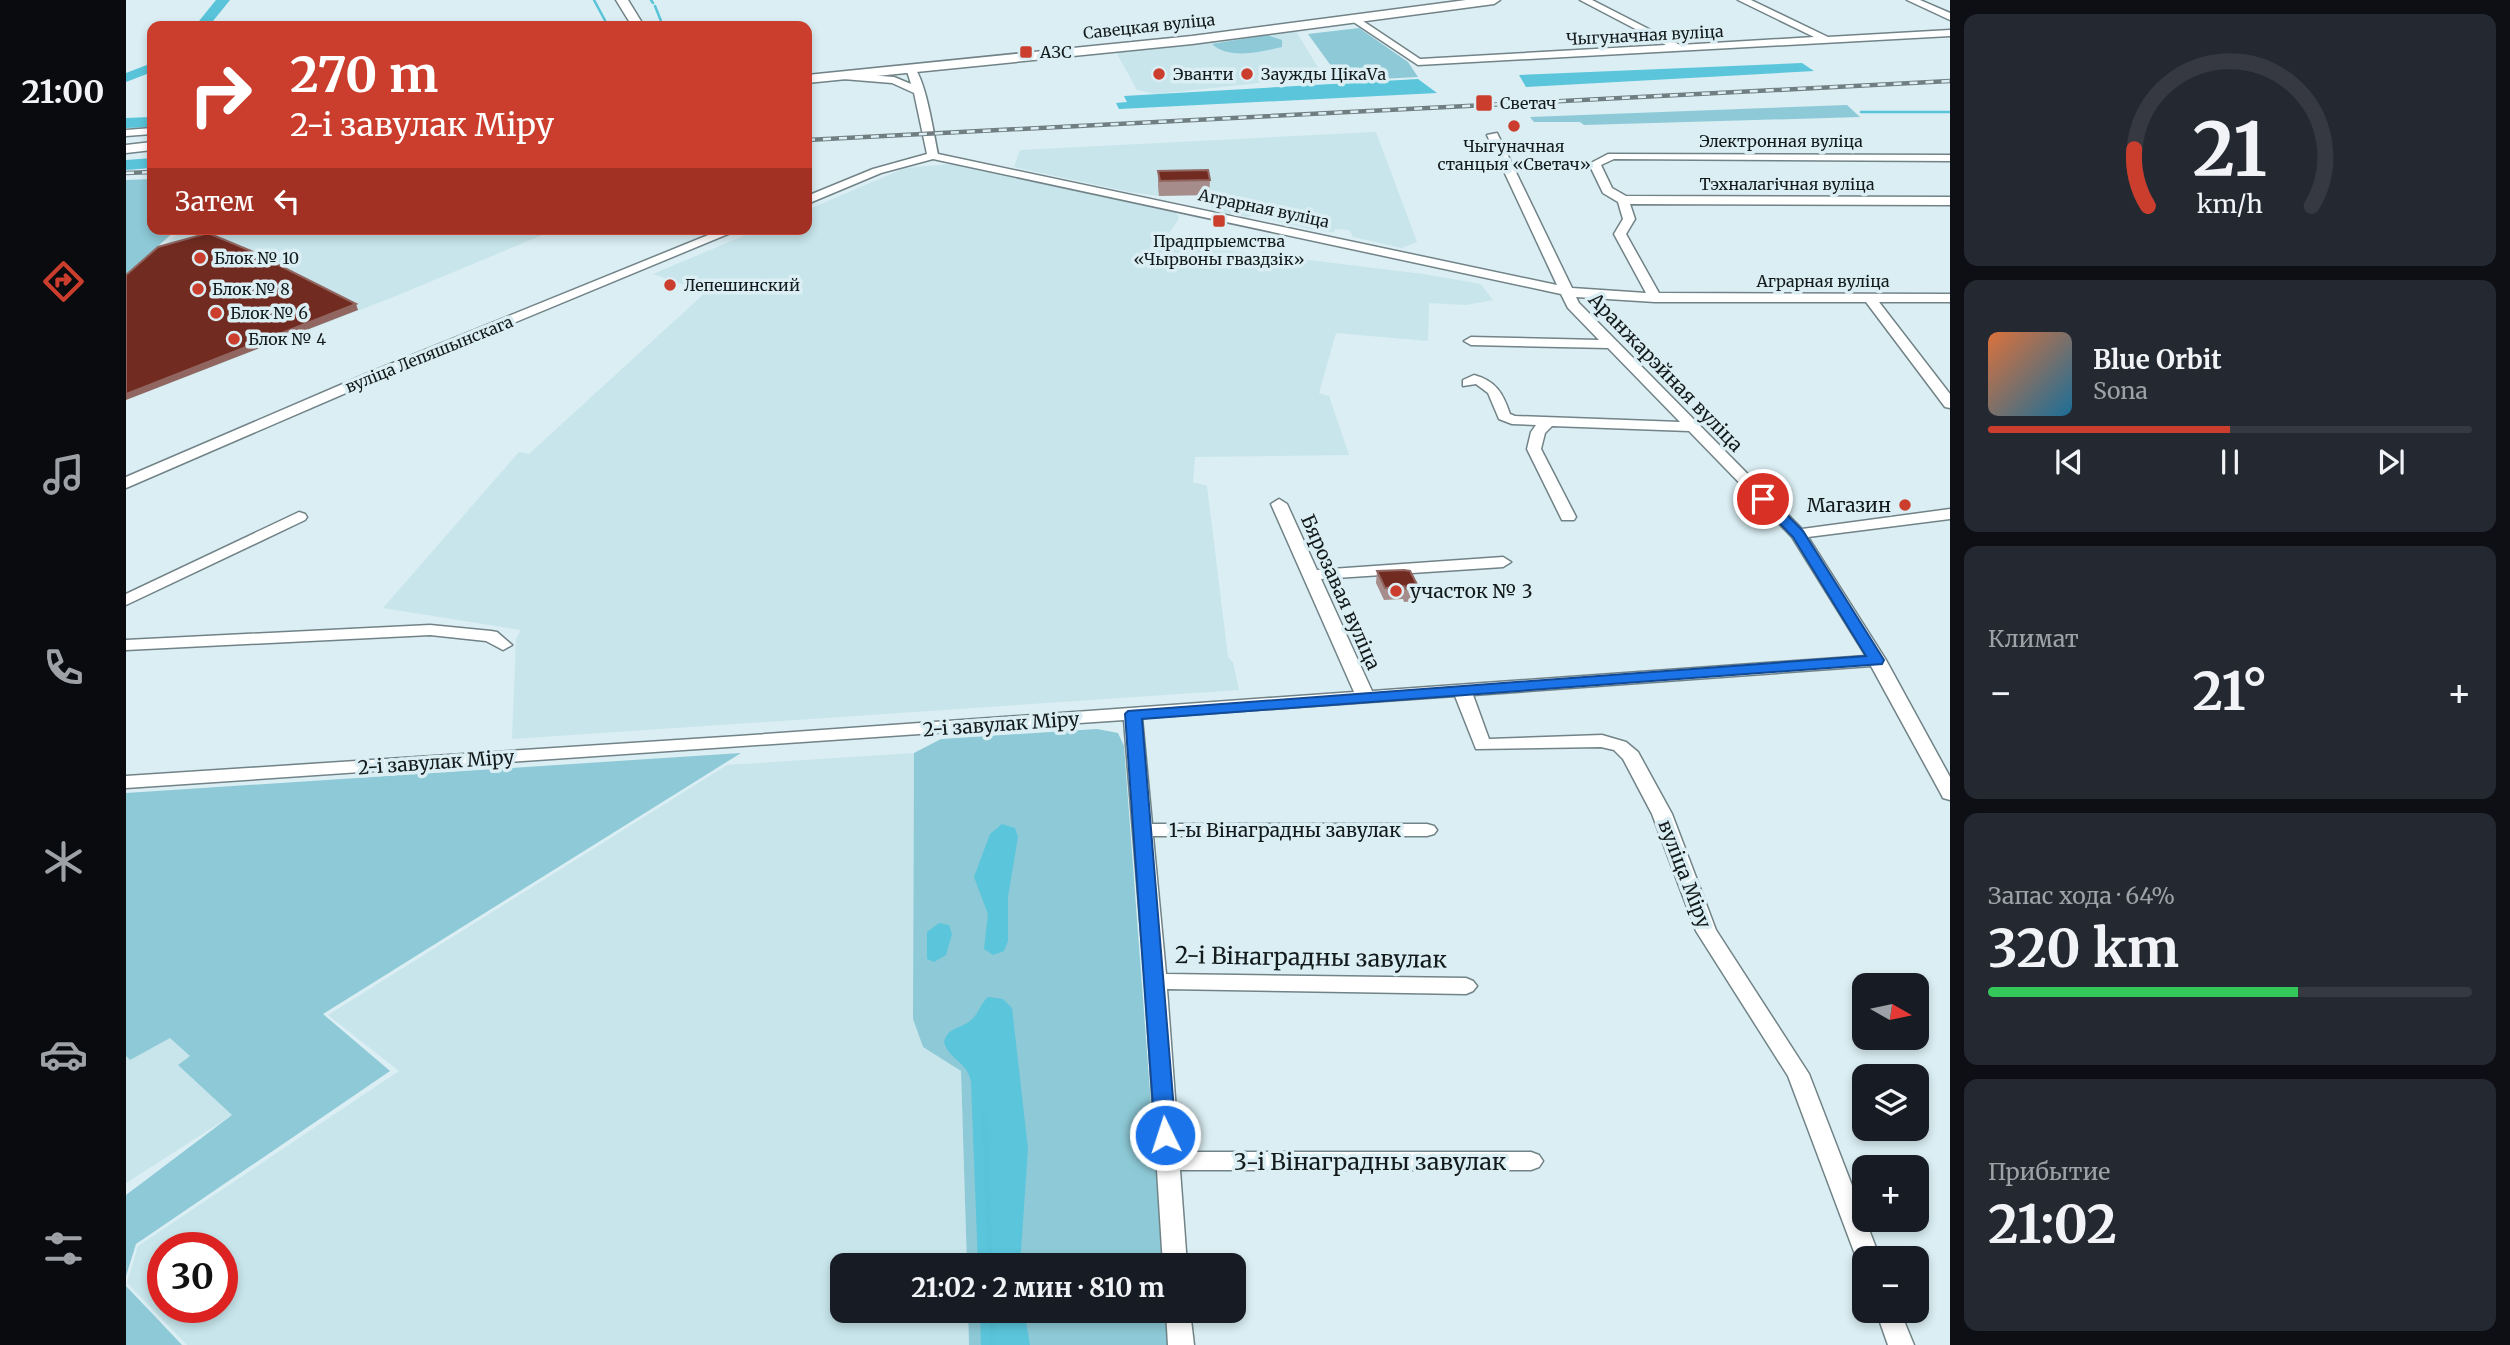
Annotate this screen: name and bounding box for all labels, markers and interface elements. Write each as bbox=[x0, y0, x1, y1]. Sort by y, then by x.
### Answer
street label: Савецкая вуліца bbox=[1082, 9, 1216, 43]
street label: Чыгуначная вуліца bbox=[1566, 21, 1725, 49]
place label: АЗС bbox=[1039, 42, 1072, 62]
text: 270 m bbox=[290, 44, 438, 105]
marker: АЗС bbox=[1018, 44, 1034, 60]
icon: right bbox=[175, 49, 266, 140]
place label: Эванти bbox=[1173, 64, 1234, 84]
place label: Заужды ЦікаVа bbox=[1261, 64, 1386, 84]
marker: Эванти bbox=[1151, 66, 1167, 82]
marker: Заужды ЦікаVа bbox=[1239, 66, 1255, 82]
text: 21:00 bbox=[22, 72, 104, 112]
marker: Светач bbox=[1474, 93, 1494, 113]
place label: Светач bbox=[1500, 93, 1556, 113]
text: 21 bbox=[2193, 104, 2267, 196]
text: 2-і завулак Міру bbox=[290, 105, 554, 145]
marker: Чыгуначная станцыя «Светач» bbox=[1506, 118, 1522, 134]
street label: Электронная вуліца bbox=[1699, 131, 1863, 151]
place label: Чыгуначная станцыя «Светач» bbox=[1437, 136, 1591, 174]
street label: Тэхналагічная вуліца bbox=[1699, 174, 1875, 194]
icon: left bbox=[268, 182, 306, 220]
street label: Аграрная вуліца bbox=[1196, 184, 1332, 232]
text: Затем bbox=[175, 185, 254, 218]
text: km/h bbox=[2197, 188, 2263, 220]
marker: Прадпрыемства «Чырвоны гваздзік» bbox=[1211, 213, 1227, 229]
place label: Прадпрыемства «Чырвоны гваздзік» bbox=[1133, 231, 1305, 269]
place label: Блок № 10 bbox=[214, 248, 299, 268]
marker: Блок № 10 bbox=[192, 250, 208, 266]
icon: directions bbox=[39, 257, 88, 306]
street label: Аграрная вуліца bbox=[1755, 271, 1890, 291]
place label: Лепешинский bbox=[684, 275, 800, 295]
marker: Лепешинский bbox=[662, 277, 678, 293]
place label: Блок № 8 bbox=[212, 279, 290, 299]
marker: Блок № 8 bbox=[190, 281, 206, 297]
street label: Аранжарэйная вуліца bbox=[1583, 287, 1748, 456]
place label: Блок № 6 bbox=[230, 303, 308, 323]
marker: Блок № 6 bbox=[208, 305, 224, 321]
street label: вуліца Лепяшынскага bbox=[342, 311, 516, 397]
place label: Блок № 4 bbox=[248, 329, 326, 349]
marker: Блок № 4 bbox=[226, 331, 242, 347]
text: Blue Orbit bbox=[2093, 343, 2222, 376]
text: Sona bbox=[2093, 376, 2148, 405]
icon: previous bbox=[2050, 443, 2088, 481]
icon: pause bbox=[2211, 443, 2249, 481]
icon: next bbox=[2372, 443, 2410, 481]
icon: music bbox=[39, 450, 88, 499]
pin bbox=[1733, 469, 1793, 529]
icon: arrive bbox=[1744, 480, 1782, 518]
place label: Магазин bbox=[1807, 493, 1891, 517]
marker: Магазин bbox=[1897, 497, 1913, 513]
street label: Бярозавая вуліца bbox=[1296, 511, 1386, 673]
place label: участок № 3 bbox=[1410, 579, 1533, 603]
marker: участок № 3 bbox=[1388, 583, 1404, 599]
text: Климат bbox=[1988, 624, 2079, 653]
icon: phone bbox=[39, 643, 88, 692]
text: 21° bbox=[2192, 659, 2268, 724]
text: − bbox=[1988, 669, 2013, 716]
text: + bbox=[2447, 669, 2472, 716]
street label: 2-і завулак Міру bbox=[922, 707, 1080, 741]
street label: 2-і завулак Міру bbox=[357, 745, 515, 779]
street label: вуліца Міру bbox=[1653, 817, 1717, 931]
street label: 1-ы Вінаградны завулак bbox=[1169, 818, 1401, 842]
icon: climate bbox=[39, 837, 88, 886]
text: Запас хода · 64% bbox=[1988, 881, 2175, 910]
text: 320 km bbox=[1988, 916, 2179, 981]
street label: 2-і Вінаградны завулак bbox=[1175, 940, 1448, 974]
north arrow bbox=[1852, 973, 1928, 1050]
map controls bbox=[1852, 973, 1929, 1323]
icon: car bbox=[39, 1030, 88, 1079]
button: layers bbox=[1852, 1064, 1929, 1141]
position arrow bbox=[1128, 1098, 1202, 1172]
street label: 3-і Вінаградны завулак bbox=[1234, 1147, 1507, 1176]
button: + bbox=[1852, 1155, 1929, 1232]
text: Прибытие bbox=[1988, 1157, 2110, 1186]
text: 21:02 bbox=[1988, 1192, 2117, 1257]
icon: filters bbox=[39, 1224, 88, 1273]
speed limit sign: 30 bbox=[147, 1232, 238, 1323]
button: − bbox=[1852, 1246, 1929, 1323]
text: 21:02 · 2 мин · 810 m bbox=[911, 1271, 1165, 1304]

